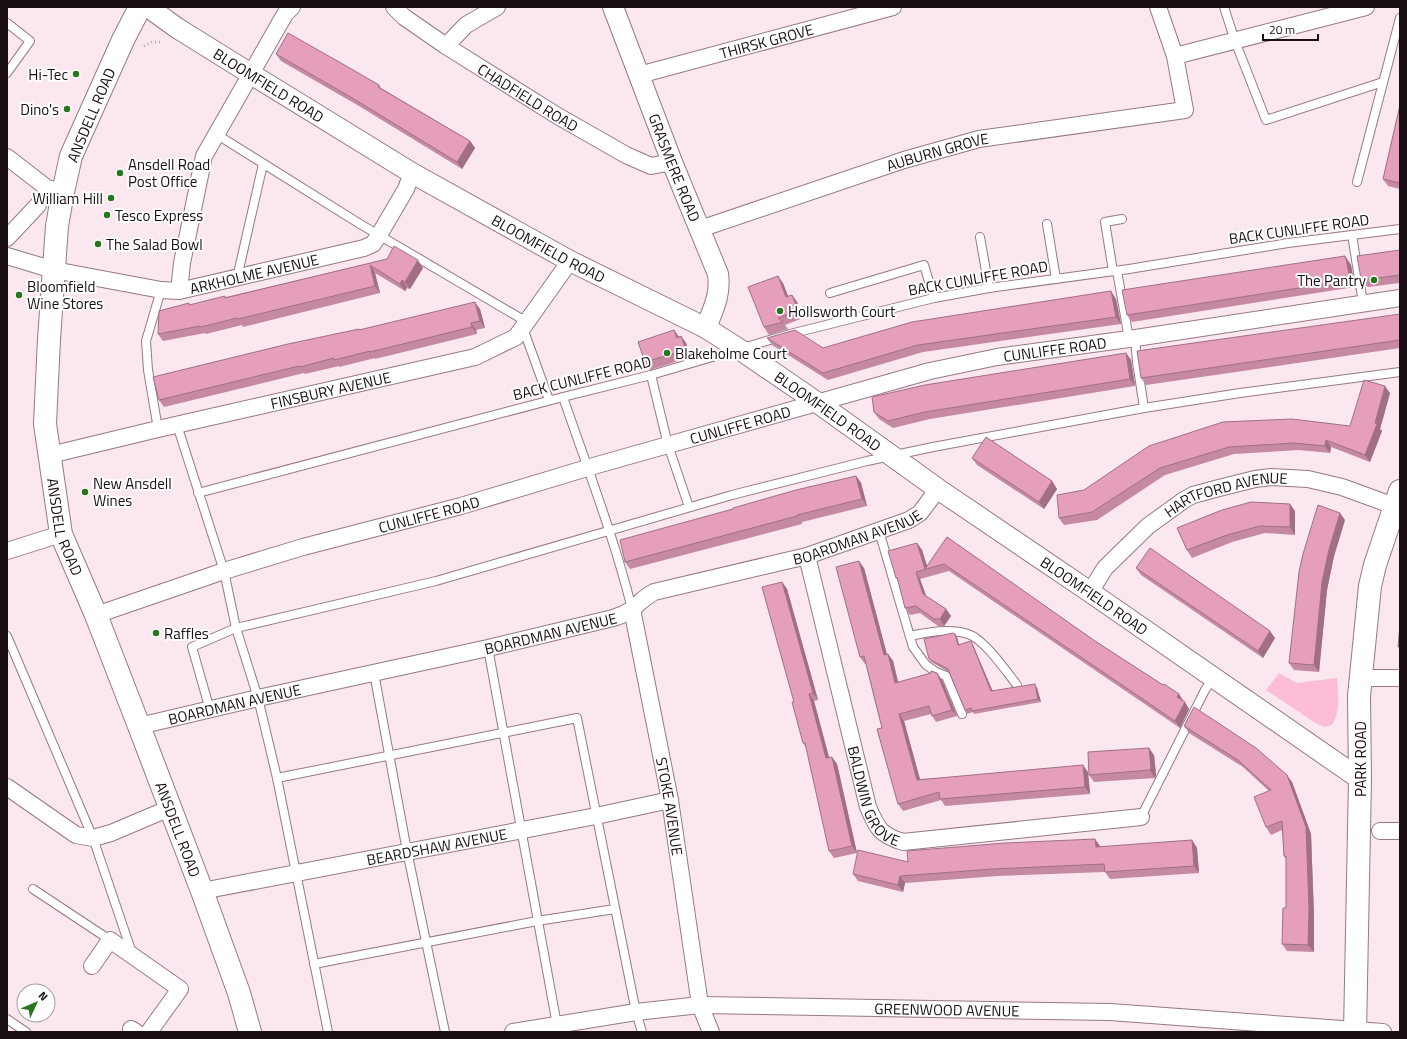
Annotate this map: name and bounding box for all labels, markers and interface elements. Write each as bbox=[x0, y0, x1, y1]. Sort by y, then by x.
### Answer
scale bar bbox=[1263, 16, 1318, 42]
street label: THIRSK GROVE bbox=[717, 17, 816, 64]
text: 20 m bbox=[1269, 20, 1295, 39]
street label: BLOOMFIELD ROAD bbox=[209, 42, 329, 128]
street label: CHADFIELD ROAD bbox=[473, 57, 583, 137]
place label: Hi-Tec bbox=[28, 63, 68, 86]
street label: ANSDELL ROAD bbox=[61, 64, 121, 166]
marker: Hi-Tec bbox=[71, 69, 81, 79]
place label: Dino's bbox=[20, 98, 59, 121]
marker: Dino's bbox=[62, 104, 72, 114]
street label: GRASMERE ROAD bbox=[643, 110, 707, 225]
street label: AUBURN GROVE bbox=[883, 126, 990, 177]
place label: Ansdell Road Post Office bbox=[128, 153, 210, 193]
marker: Ansdell Road Post Office bbox=[115, 168, 125, 178]
place label: William Hill bbox=[33, 187, 103, 210]
marker: William Hill bbox=[106, 193, 116, 203]
place label: Tesco Express bbox=[115, 204, 203, 227]
street label: BLOOMFIELD ROAD bbox=[488, 208, 609, 288]
street label: BACK CUNLIFFE ROAD bbox=[1227, 208, 1371, 250]
marker: Tesco Express bbox=[102, 210, 112, 220]
place label: The Salad Bowl bbox=[106, 233, 203, 256]
marker: The Salad Bowl bbox=[93, 239, 103, 249]
street label: ARKHOLME AVENUE bbox=[187, 247, 321, 300]
street label: BACK CUNLIFFE ROAD bbox=[906, 254, 1050, 302]
place label: The Pantry bbox=[1297, 269, 1366, 292]
place label: Bloomfield Wine Stores bbox=[27, 275, 103, 315]
marker: The Pantry bbox=[1369, 275, 1379, 285]
marker: Bloomfield Wine Stores bbox=[14, 290, 24, 300]
place label: Hollsworth Court bbox=[788, 300, 896, 323]
marker: Hollsworth Court bbox=[775, 306, 785, 316]
street label: CUNLIFFE ROAD bbox=[1002, 331, 1108, 368]
place label: Blakeholme Court bbox=[675, 342, 788, 365]
marker: Blakeholme Court bbox=[662, 348, 672, 358]
street label: BACK CUNLIFFE ROAD bbox=[511, 350, 653, 406]
street label: FINSBURY AVENUE bbox=[268, 365, 393, 415]
street label: BLOOMFIELD ROAD bbox=[770, 365, 886, 457]
street label: CUNLIFFE ROAD bbox=[687, 399, 793, 450]
street label: HARTFORD AVENUE bbox=[1159, 465, 1288, 523]
place label: New Ansdell Wines bbox=[93, 472, 172, 512]
street label: ANSDELL ROAD bbox=[41, 476, 89, 579]
marker: New Ansdell Wines bbox=[80, 487, 90, 497]
street label: CUNLIFFE ROAD bbox=[376, 490, 482, 539]
street label: BOARDMAN AVENUE bbox=[791, 503, 926, 570]
street label: BLOOMFIELD ROAD bbox=[1036, 550, 1153, 641]
street label: BOARDMAN AVENUE bbox=[482, 606, 619, 660]
place label: Raffles bbox=[164, 622, 209, 645]
marker: Raffles bbox=[151, 628, 161, 638]
street label: BOARDMAN AVENUE bbox=[166, 678, 303, 730]
street label: PARK ROAD bbox=[1349, 721, 1372, 797]
street label: BALDWIN GROVE bbox=[842, 743, 903, 852]
street label: STOKE AVENUE bbox=[650, 755, 689, 857]
street label: ANSDELL ROAD bbox=[150, 778, 207, 880]
street label: BEARDSHAW AVENUE bbox=[365, 822, 509, 871]
north arrow bbox=[16, 983, 56, 1023]
text: N bbox=[35, 988, 52, 1004]
street label: GREENWOOD AVENUE bbox=[874, 996, 1020, 1022]

